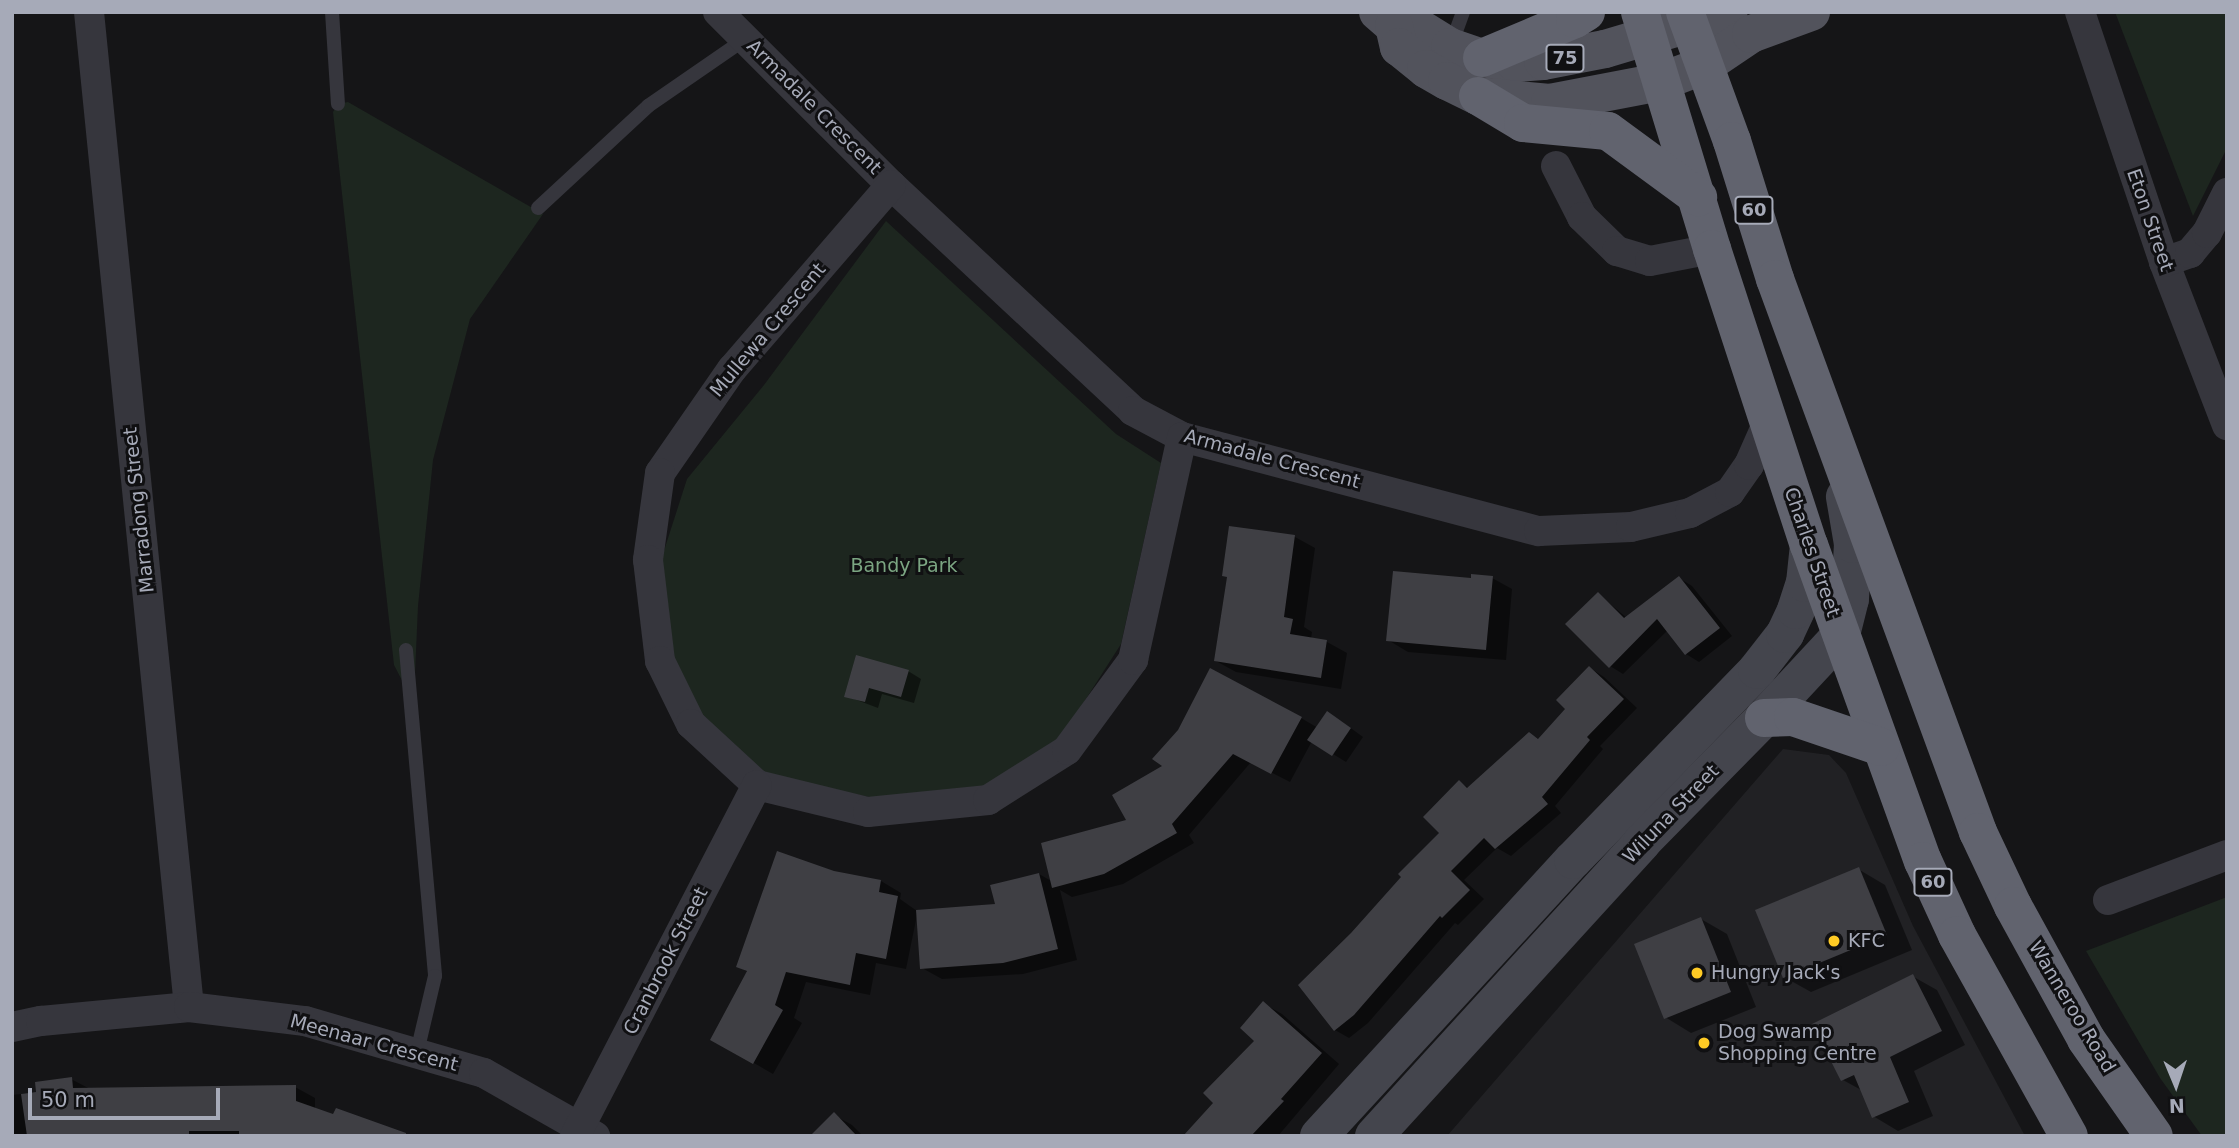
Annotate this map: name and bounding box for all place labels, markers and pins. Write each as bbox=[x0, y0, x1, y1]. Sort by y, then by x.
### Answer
place label: KFC bbox=[1848, 930, 1885, 952]
marker: KFC bbox=[1826, 933, 1842, 949]
place label: Hungry Jack's bbox=[1711, 962, 1840, 984]
marker: Hungry Jack's bbox=[1689, 965, 1705, 981]
place label: Dog Swamp Shopping Centre bbox=[1718, 1021, 1877, 1065]
marker: Dog Swamp Shopping Centre bbox=[1696, 1035, 1712, 1051]

